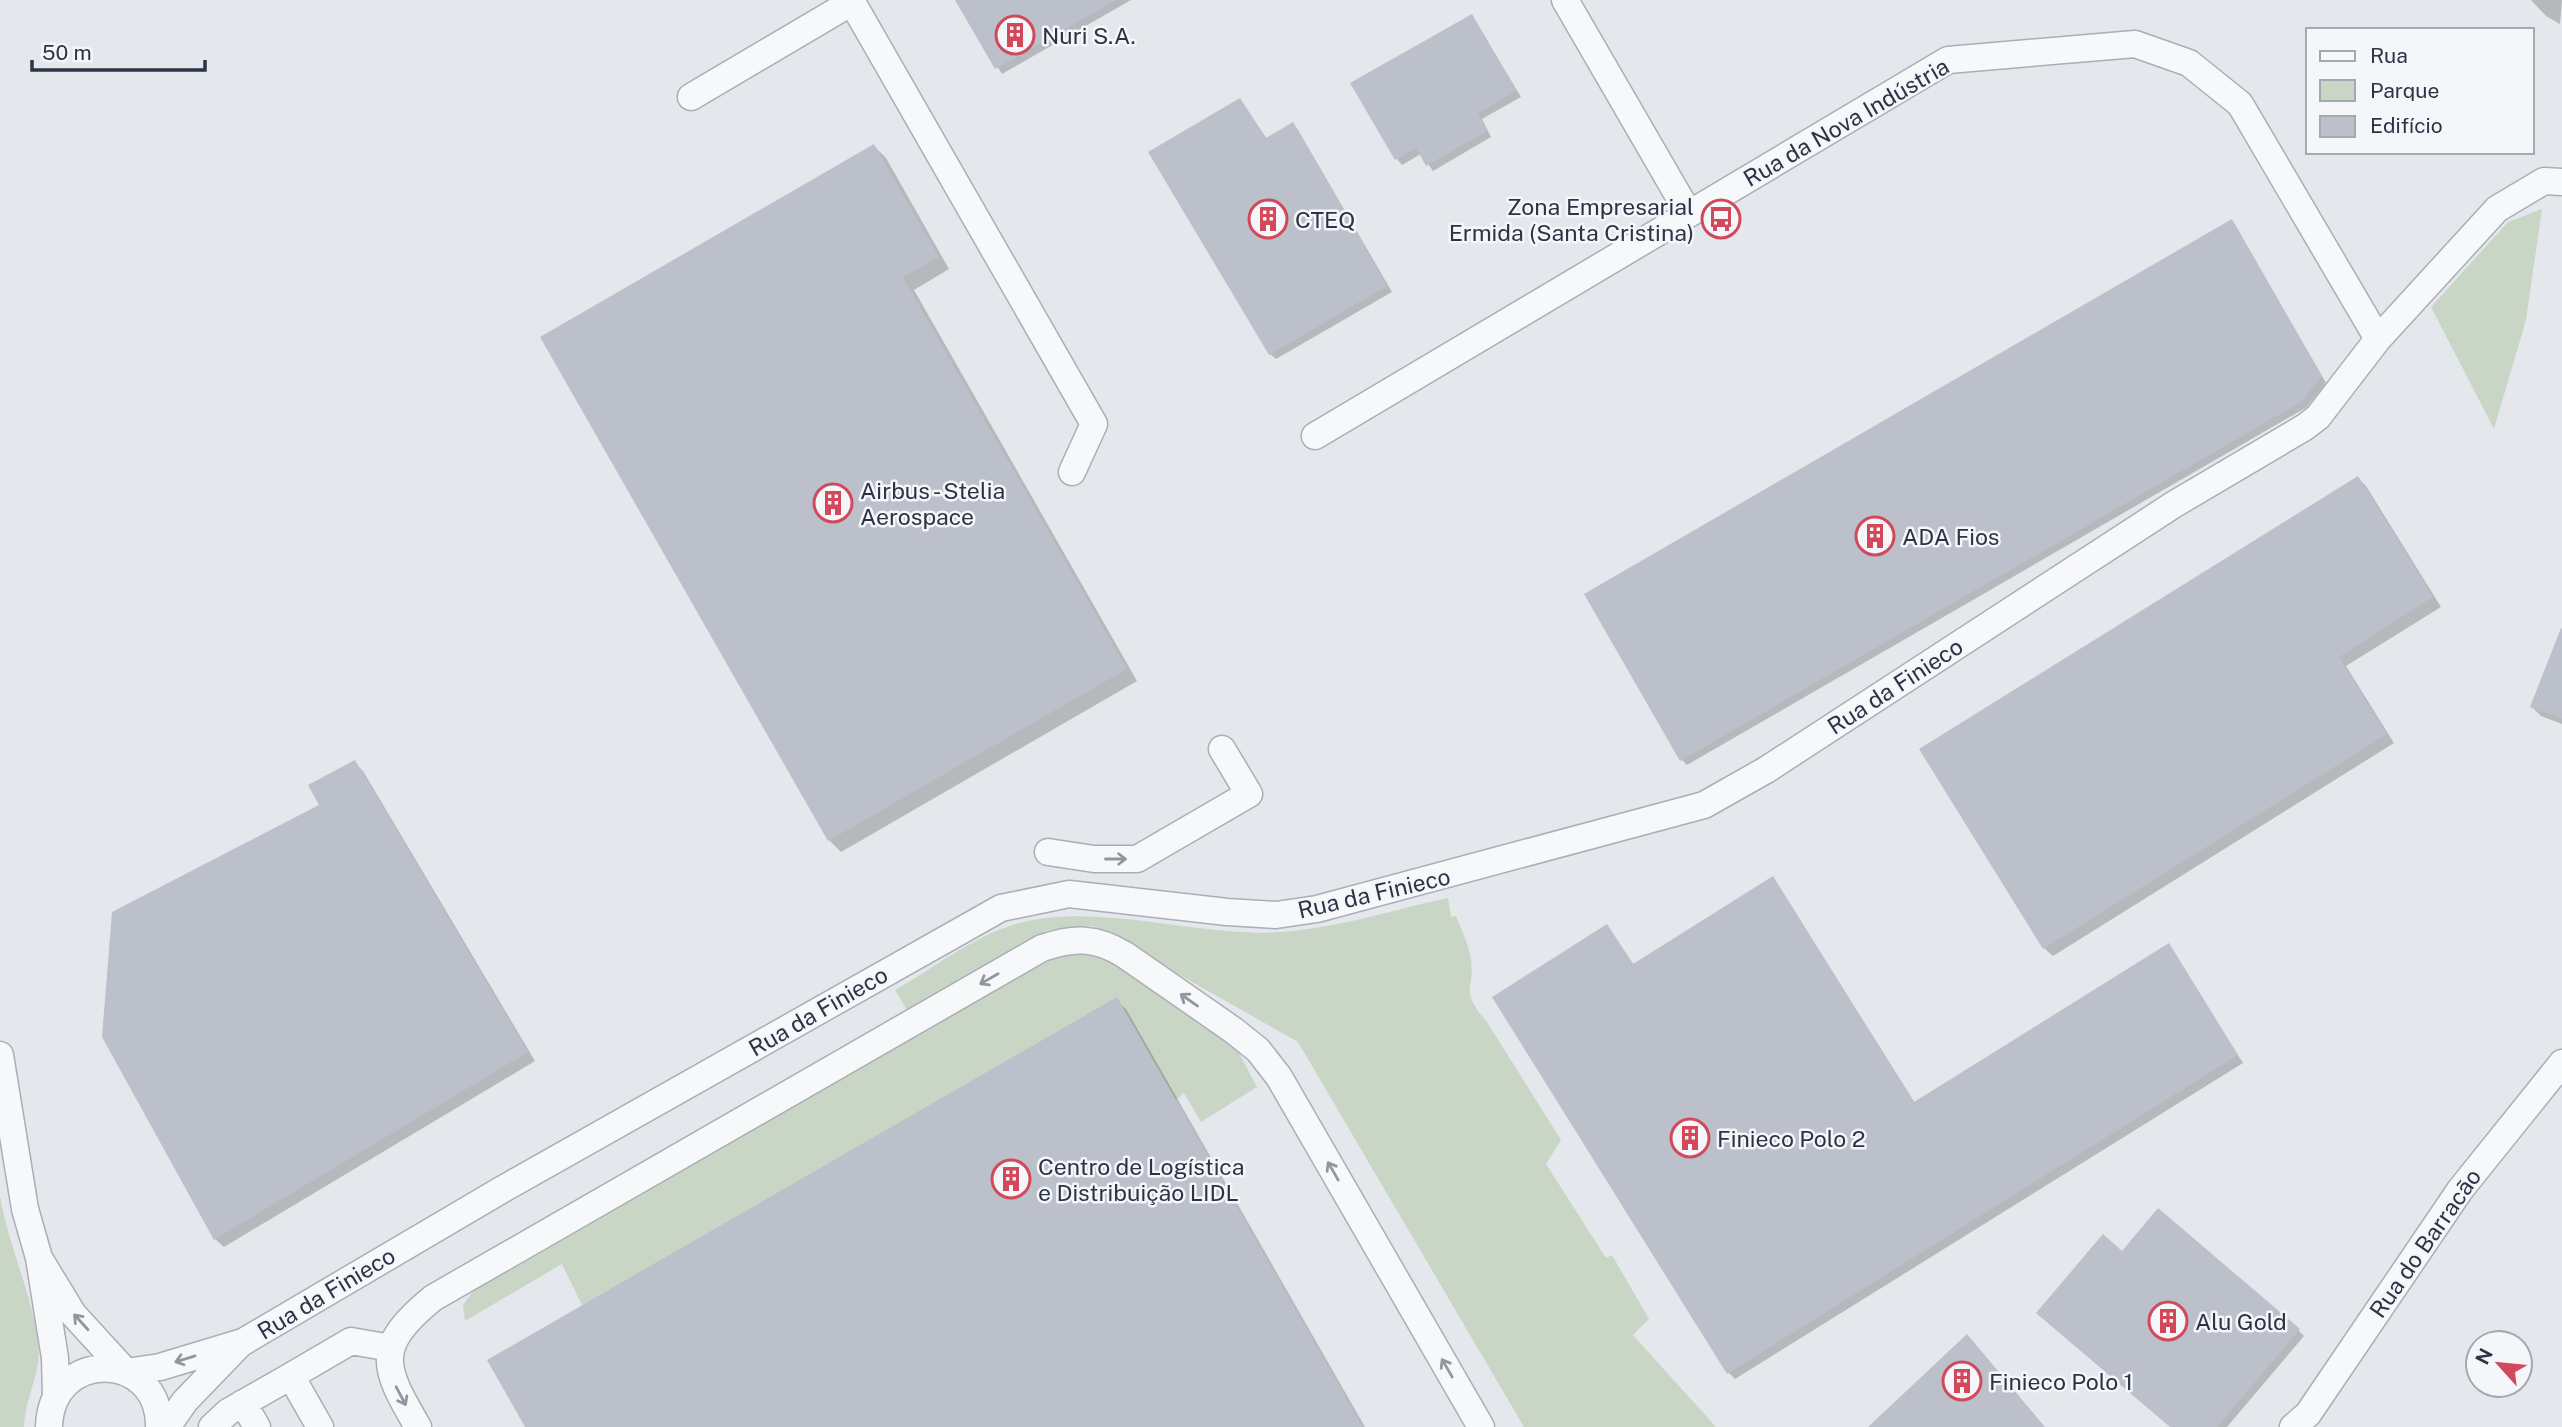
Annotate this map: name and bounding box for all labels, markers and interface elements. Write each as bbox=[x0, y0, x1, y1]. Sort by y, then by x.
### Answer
building icon: Nuri S.A. bbox=[994, 14, 1036, 56]
place label: Nuri S.A. bbox=[1042, 22, 1136, 49]
scale bar bbox=[32, 28, 205, 72]
legend bbox=[2306, 28, 2534, 154]
text: 50 m bbox=[42, 40, 92, 65]
text: Rua bbox=[2370, 43, 2408, 68]
street label: Rua da Nova Indústria bbox=[1738, 52, 1954, 192]
text: Parque bbox=[2370, 78, 2439, 103]
text: Edifício bbox=[2370, 113, 2443, 138]
place label: Zona Empresarial Ermida (Santa Cristina) bbox=[1449, 193, 1694, 246]
building icon: CTEQ bbox=[1247, 198, 1289, 240]
bus stop icon: Zona Empresarial Ermida (Santa Cristina) bbox=[1700, 198, 1742, 240]
place label: CTEQ bbox=[1295, 206, 1356, 233]
place label: Airbus - Stelia Aerospace bbox=[860, 477, 1005, 530]
building icon: Airbus - Stelia Aerospace bbox=[812, 482, 854, 524]
building icon: ADA Fios bbox=[1854, 515, 1896, 557]
place label: ADA Fios bbox=[1902, 523, 1999, 550]
street label: Rua da Finieco bbox=[1822, 632, 1968, 740]
one-way arrow bbox=[1104, 852, 1127, 866]
street label: Rua da Finieco bbox=[1295, 862, 1453, 924]
street label: Rua da Finieco bbox=[744, 960, 892, 1062]
one-way arrow bbox=[980, 972, 1000, 986]
one-way arrow bbox=[1180, 993, 1200, 1007]
building icon: Finieco Polo 2 bbox=[1669, 1117, 1711, 1159]
place label: Finieco Polo 2 bbox=[1717, 1125, 1865, 1152]
place label: Centro de Logística e Distribuição LIDL bbox=[1038, 1153, 1244, 1206]
building icon: Centro de Logística e Distribuição LIDL bbox=[990, 1158, 1032, 1200]
one-way arrow bbox=[1326, 1161, 1339, 1182]
street label: Rua do Barracão bbox=[2364, 1163, 2486, 1323]
street label: Rua da Finieco bbox=[252, 1241, 400, 1345]
building icon: Alu Gold bbox=[2147, 1300, 2189, 1342]
place label: Alu Gold bbox=[2195, 1308, 2287, 1335]
one-way arrow bbox=[73, 1313, 89, 1331]
north arrow bbox=[2464, 1329, 2534, 1399]
text: N bbox=[2471, 1345, 2497, 1368]
one-way arrow bbox=[174, 1354, 196, 1367]
one-way arrow bbox=[1440, 1358, 1453, 1379]
building icon: Finieco Polo 1 bbox=[1941, 1360, 1983, 1402]
place label: Finieco Polo 1 bbox=[1989, 1368, 2133, 1395]
one-way arrow bbox=[395, 1385, 408, 1406]

